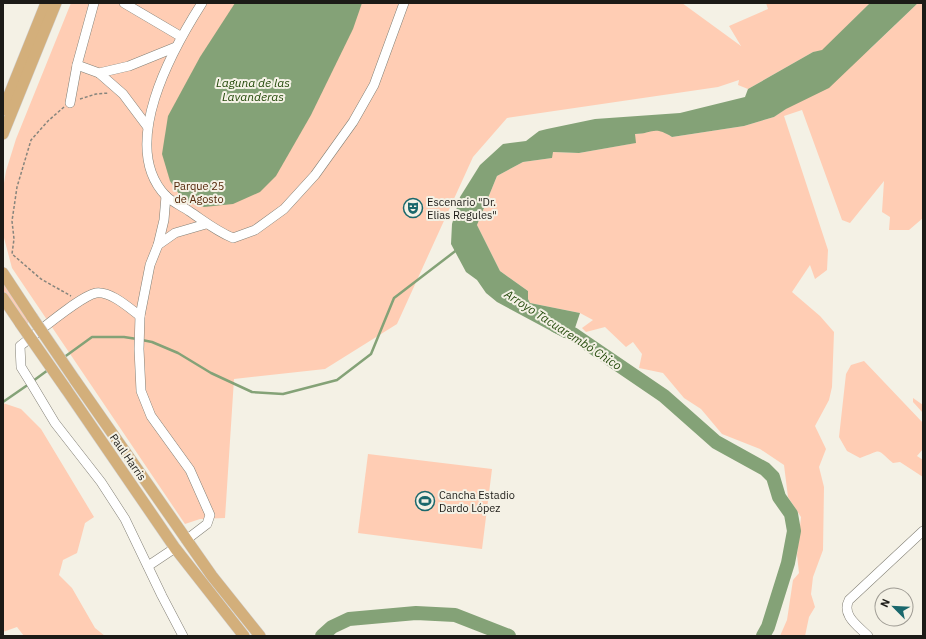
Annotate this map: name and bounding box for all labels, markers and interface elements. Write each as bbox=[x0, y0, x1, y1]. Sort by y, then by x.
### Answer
water label: Laguna de las Lavanderas bbox=[216, 75, 290, 104]
park label: Parque 25 de Agosto bbox=[174, 179, 224, 206]
place label: Escenario "Dr. Elias Regules" bbox=[427, 195, 497, 222]
theatre icon: Escenario "Dr. Elias Regules" bbox=[402, 197, 424, 219]
water label: Arroyo Tacuarembó Chico bbox=[501, 286, 625, 373]
street label: Paul Harris bbox=[107, 431, 149, 483]
place label: Cancha Estadio Dardo López bbox=[439, 488, 515, 515]
sports icon: Cancha Estadio Dardo López bbox=[414, 490, 436, 512]
north arrow bbox=[874, 587, 914, 627]
text: N bbox=[877, 596, 893, 609]

